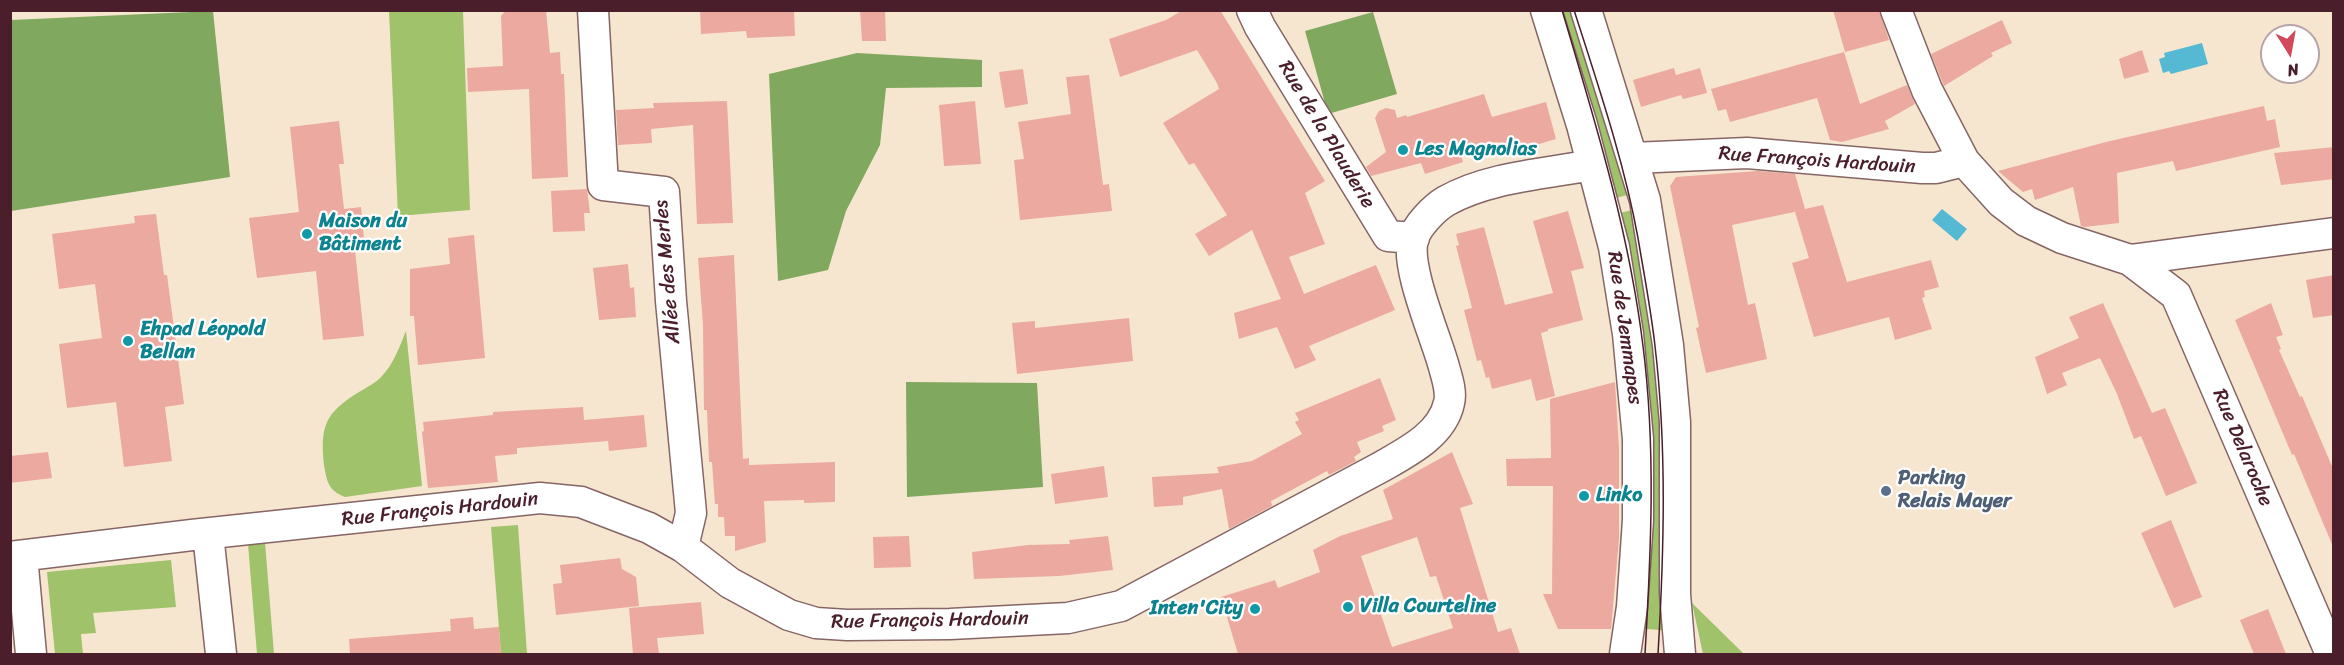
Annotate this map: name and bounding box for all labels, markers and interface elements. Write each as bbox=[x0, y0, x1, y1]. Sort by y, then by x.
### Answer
north arrow bbox=[2260, 24, 2320, 84]
text: N bbox=[2285, 55, 2301, 85]
street label: Rue de la Plauderie bbox=[1272, 57, 1380, 213]
place label: Les Magnolias bbox=[1415, 138, 1537, 162]
street label: Rue François Hardouin bbox=[1718, 142, 1916, 180]
marker: Les Magnolias bbox=[1396, 143, 1410, 157]
street label: Allée des Merles bbox=[650, 199, 686, 345]
place label: Maison du Bâtiment bbox=[319, 210, 407, 257]
marker: Maison du Bâtiment bbox=[300, 227, 314, 241]
street label: Rue de Jemmapes bbox=[1601, 250, 1647, 406]
place label: Ehpad Léopold Bellan bbox=[140, 318, 265, 365]
marker: Ehpad Léopold Bellan bbox=[121, 334, 135, 348]
street label: Rue Delaroche bbox=[2207, 386, 2277, 510]
place label: Parking Relais Mayer bbox=[1898, 467, 2011, 514]
place label: Linko bbox=[1596, 484, 1642, 508]
marker: Parking Relais Mayer bbox=[1879, 484, 1893, 498]
street label: Rue François Hardouin bbox=[341, 488, 539, 532]
marker: Linko bbox=[1577, 489, 1591, 503]
place label: Villa Courteline bbox=[1360, 595, 1496, 619]
place label: Inten'City bbox=[1150, 597, 1243, 621]
marker: Villa Courteline bbox=[1341, 600, 1355, 614]
marker: Inten'City bbox=[1248, 602, 1262, 616]
street label: Rue François Hardouin bbox=[831, 607, 1029, 635]

